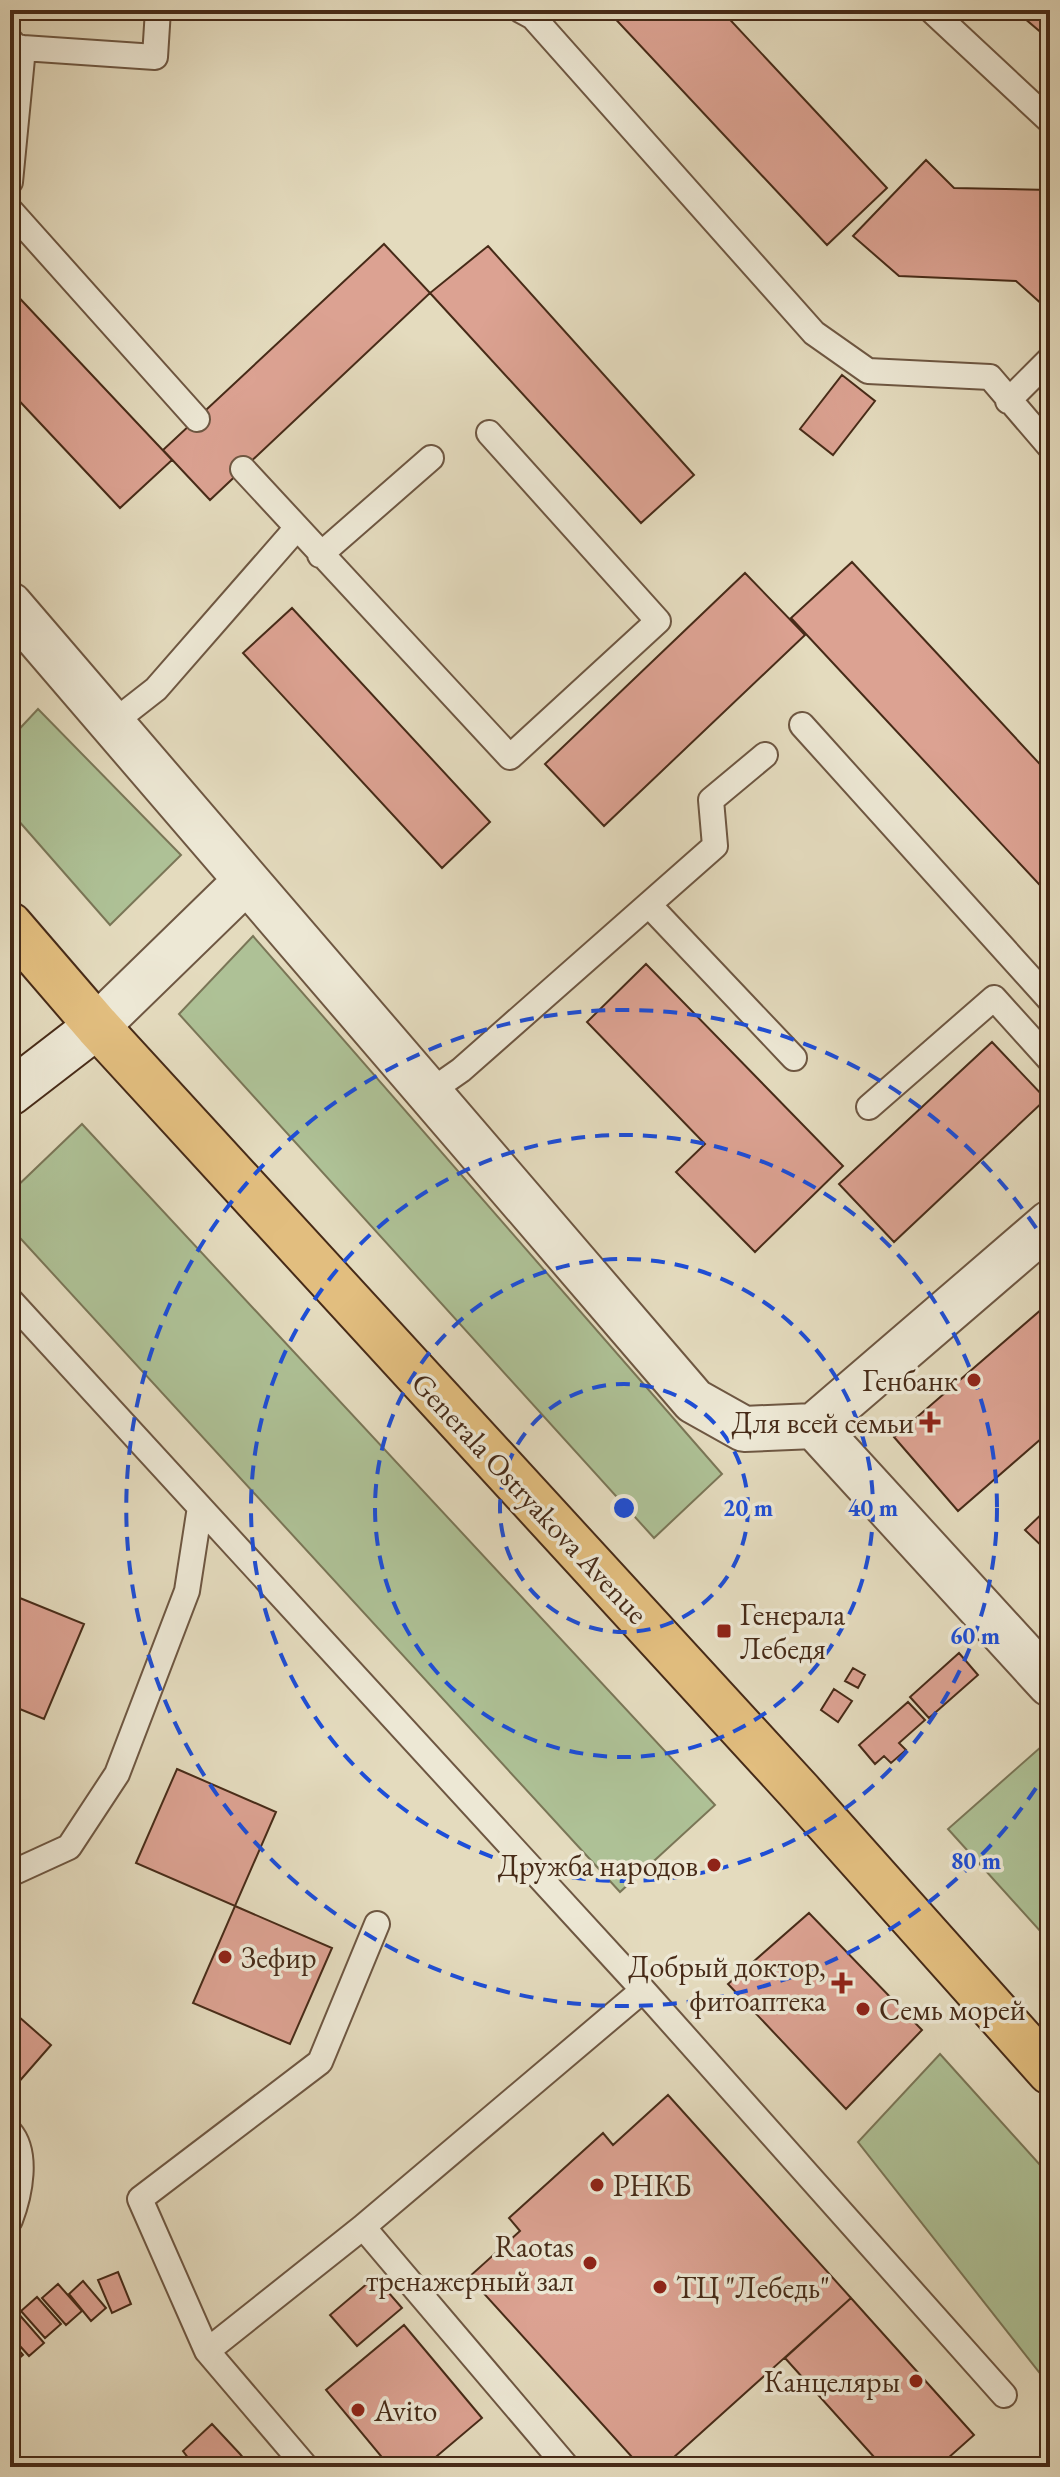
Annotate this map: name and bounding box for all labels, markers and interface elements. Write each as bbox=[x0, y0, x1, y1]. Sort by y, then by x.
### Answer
place label: Генбанк bbox=[862, 1361, 958, 1400]
street label: Generala Ostryakova Avenue bbox=[403, 1364, 657, 1632]
marker: Генбанк bbox=[965, 1371, 983, 1389]
place label: Для всей семьи bbox=[732, 1403, 914, 1442]
marker: Для всей семьи bbox=[921, 1413, 939, 1431]
text: 20 m bbox=[723, 1492, 773, 1523]
text: 40 m bbox=[848, 1492, 898, 1523]
centre of rings bbox=[610, 1494, 638, 1522]
place label: Генерала Лебедя bbox=[740, 1595, 845, 1668]
text: 60 m bbox=[950, 1620, 1000, 1651]
marker: Генерала Лебедя bbox=[715, 1622, 733, 1640]
text: 80 m bbox=[951, 1845, 1001, 1876]
place label: Дружба народов bbox=[498, 1846, 698, 1885]
marker: Дружба народов bbox=[705, 1856, 723, 1874]
place label: Зефир bbox=[241, 1938, 317, 1977]
place label: Добрый доктор, фитоаптека bbox=[628, 1947, 826, 2020]
marker: Зефир bbox=[216, 1948, 234, 1966]
marker: Добрый доктор, фитоаптека bbox=[833, 1974, 851, 1992]
place label: Семь морей bbox=[879, 1990, 1026, 2029]
marker: Семь морей bbox=[854, 2000, 872, 2018]
place label: РНКБ bbox=[613, 2166, 691, 2205]
marker: РНКБ bbox=[588, 2176, 606, 2194]
place label: Raotas тренажерный зал bbox=[366, 2227, 574, 2300]
marker: Raotas тренажерный зал bbox=[581, 2254, 599, 2272]
place label: ТЦ "Лебедь" bbox=[676, 2268, 830, 2307]
marker: ТЦ "Лебедь" bbox=[651, 2278, 669, 2296]
place label: Канцеляры bbox=[764, 2362, 900, 2401]
marker: Канцеляры bbox=[907, 2372, 925, 2390]
place label: Avito bbox=[373, 2391, 437, 2430]
marker: Avito bbox=[349, 2401, 367, 2419]

